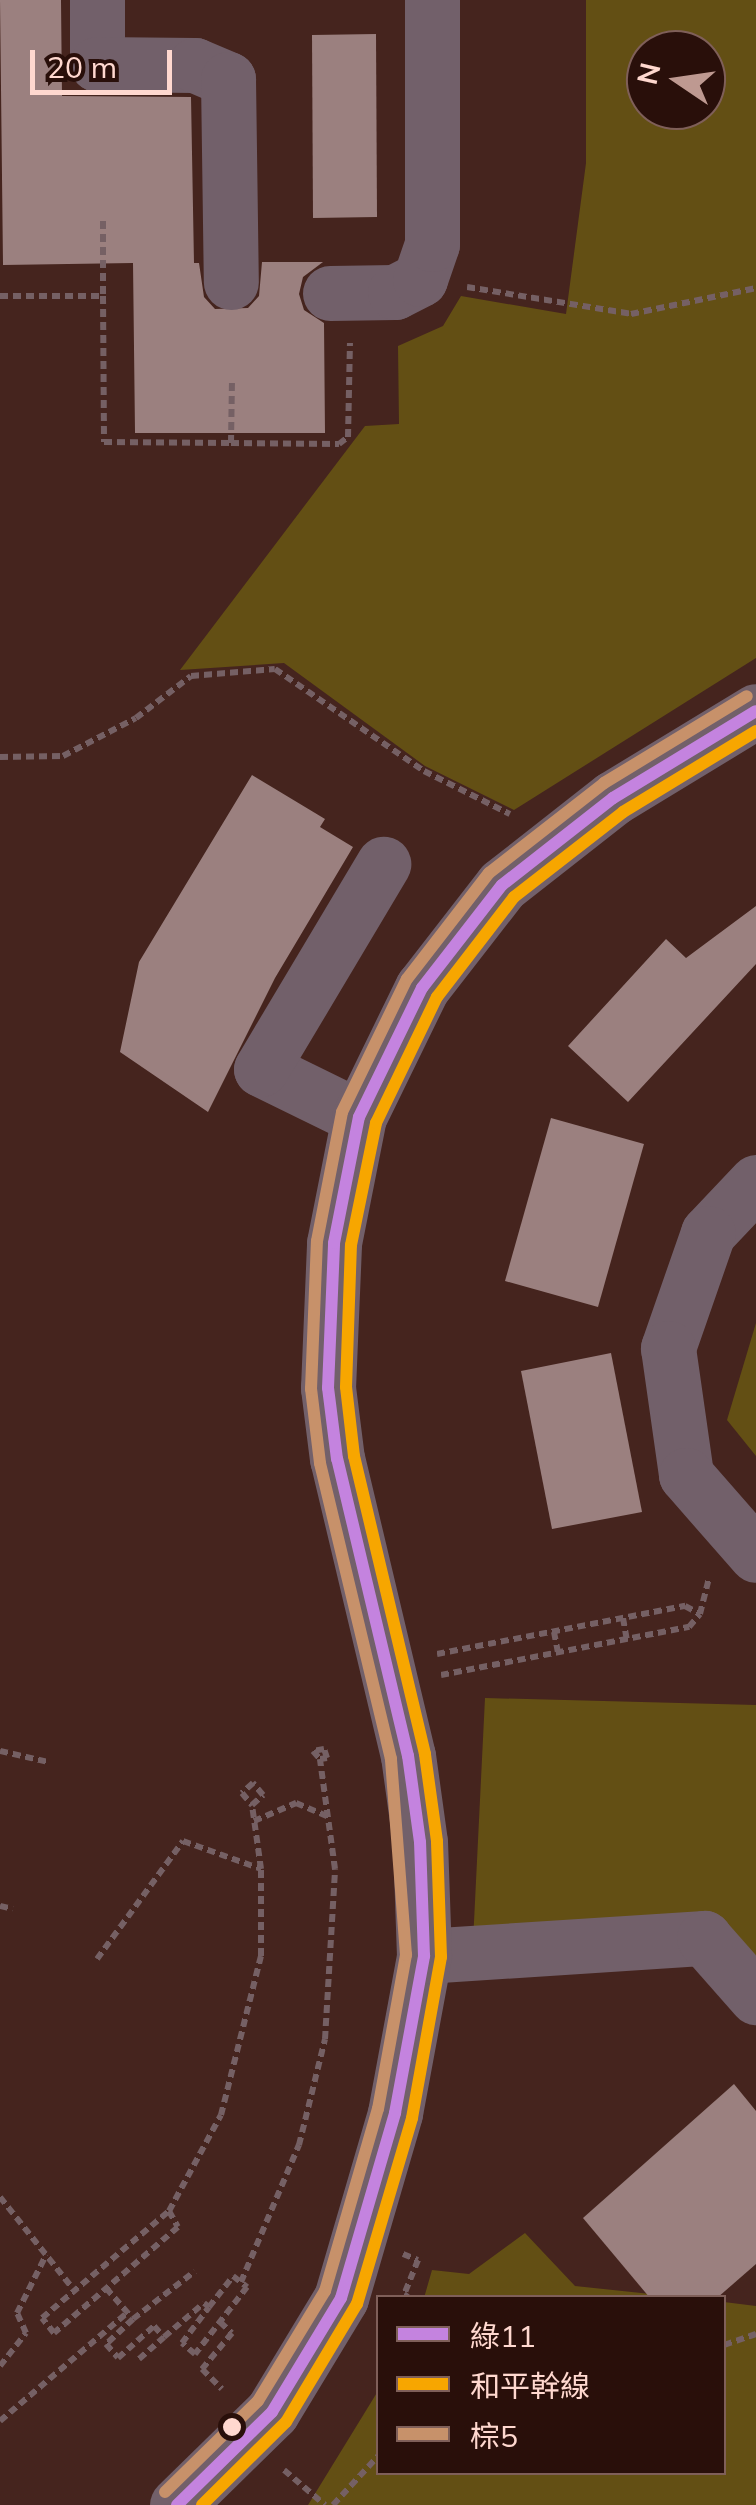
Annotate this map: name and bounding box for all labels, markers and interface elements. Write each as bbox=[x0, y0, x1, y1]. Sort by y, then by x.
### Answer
scale bar bbox=[35, 30, 178, 92]
north arrow bbox=[626, 30, 726, 130]
text: 20 m bbox=[47, 48, 117, 86]
text: N bbox=[629, 59, 668, 88]
legend bbox=[376, 2295, 726, 2475]
text: 綠11 bbox=[470, 2317, 536, 2355]
text: 和平幹線 bbox=[470, 2367, 590, 2405]
unlabelled marker bbox=[222, 2417, 242, 2437]
text: 棕5 bbox=[470, 2417, 518, 2455]

